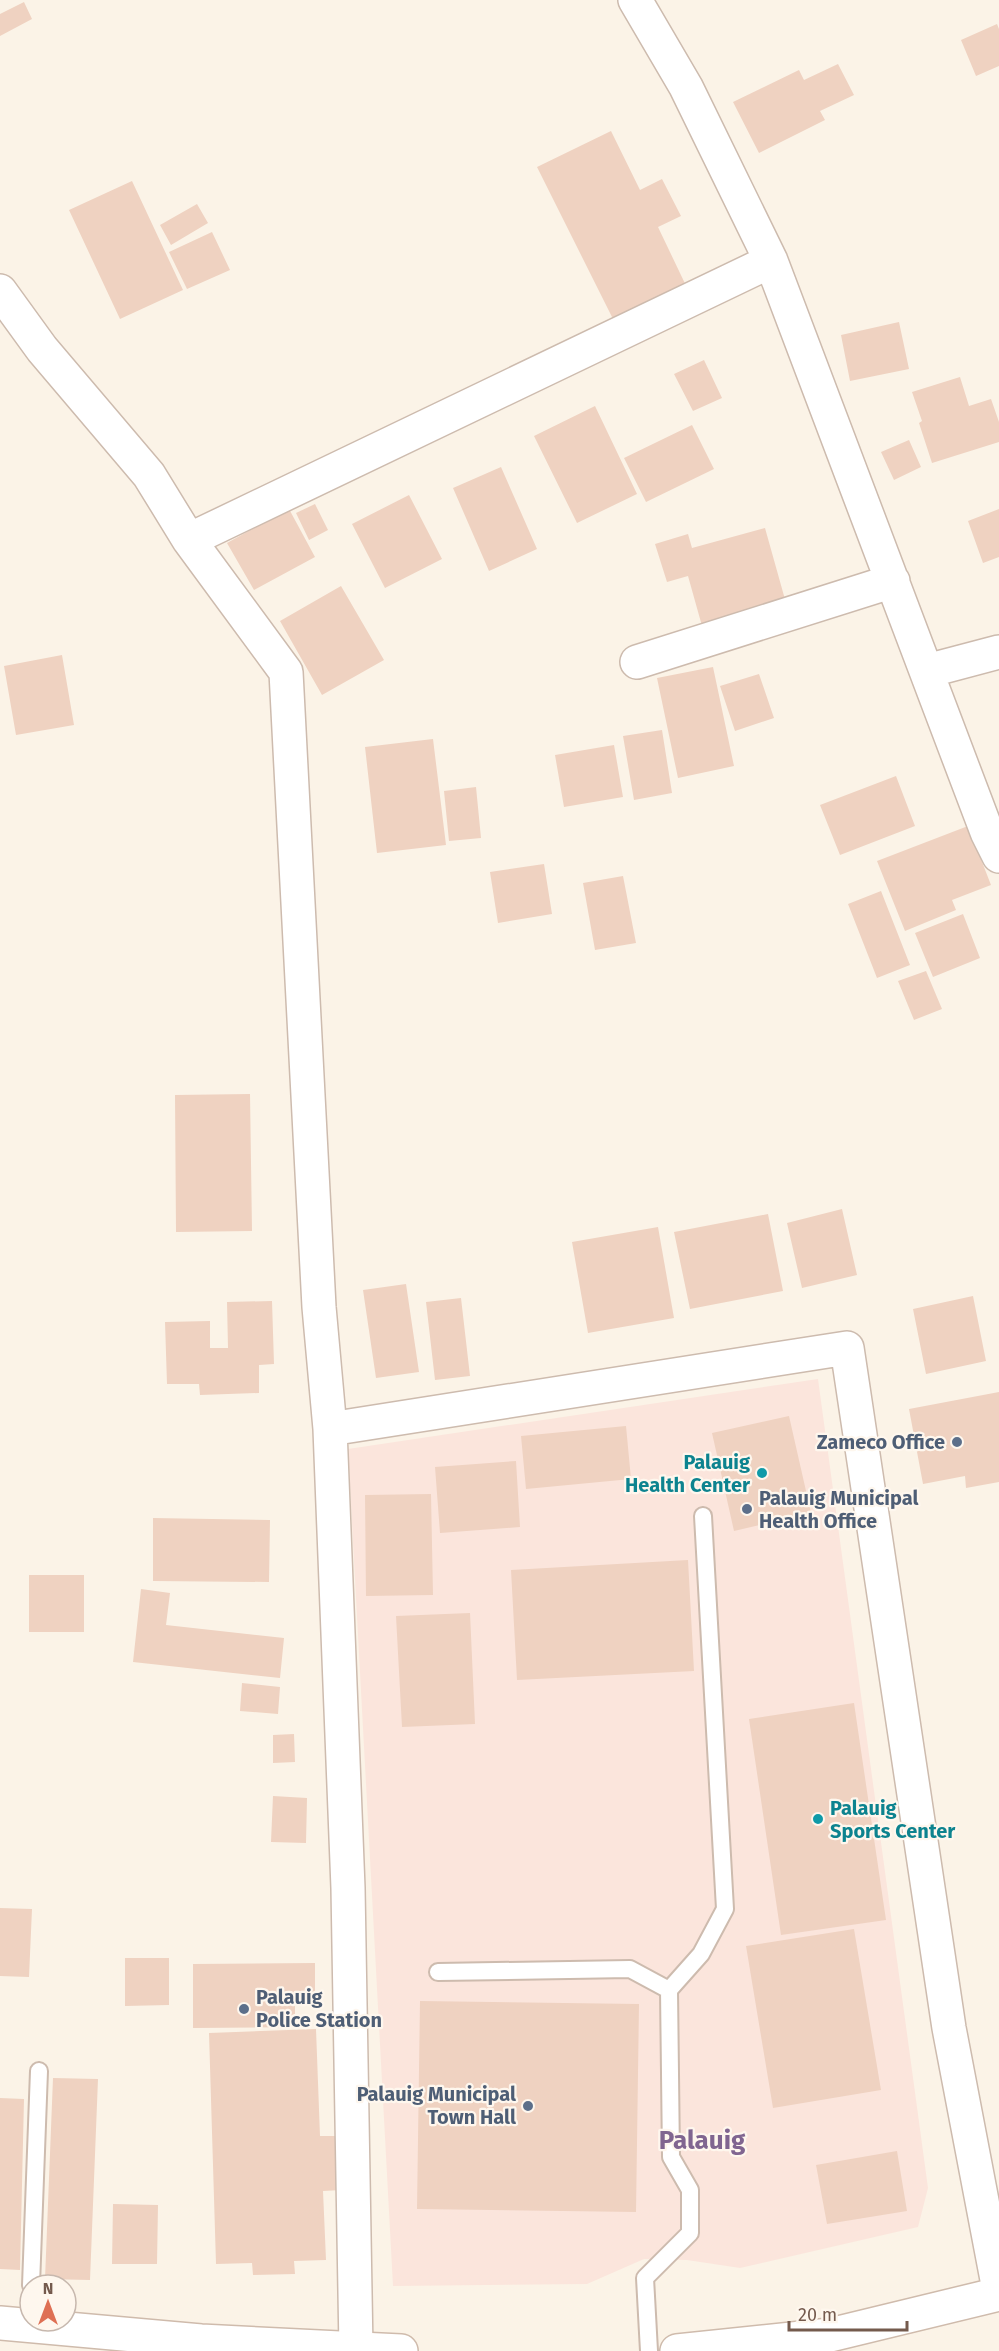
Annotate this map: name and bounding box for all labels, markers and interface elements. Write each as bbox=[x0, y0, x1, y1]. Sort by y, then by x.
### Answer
place label: Zameco Office bbox=[817, 1430, 945, 1454]
marker: Zameco Office bbox=[950, 1435, 964, 1449]
place label: Palauig Health Center bbox=[625, 1450, 751, 1497]
marker: Palauig Health Center bbox=[755, 1466, 769, 1480]
place label: Palauig Municipal Health Office bbox=[759, 1486, 918, 1533]
marker: Palauig Municipal Health Office bbox=[740, 1502, 754, 1516]
place label: Palauig Sports Center bbox=[830, 1796, 956, 1843]
marker: Palauig Sports Center bbox=[811, 1812, 825, 1826]
place label: Palauig Police Station bbox=[256, 1985, 382, 2032]
marker: Palauig Police Station bbox=[237, 2002, 251, 2016]
place label: Palauig Municipal Town Hall bbox=[357, 2082, 516, 2129]
marker: Palauig Municipal Town Hall bbox=[521, 2099, 535, 2113]
district label: Palauig bbox=[659, 2125, 746, 2156]
north arrow bbox=[18, 2273, 78, 2333]
text: N bbox=[43, 2279, 53, 2298]
scale bar bbox=[789, 2294, 908, 2332]
text: 20 m bbox=[798, 2304, 837, 2326]

